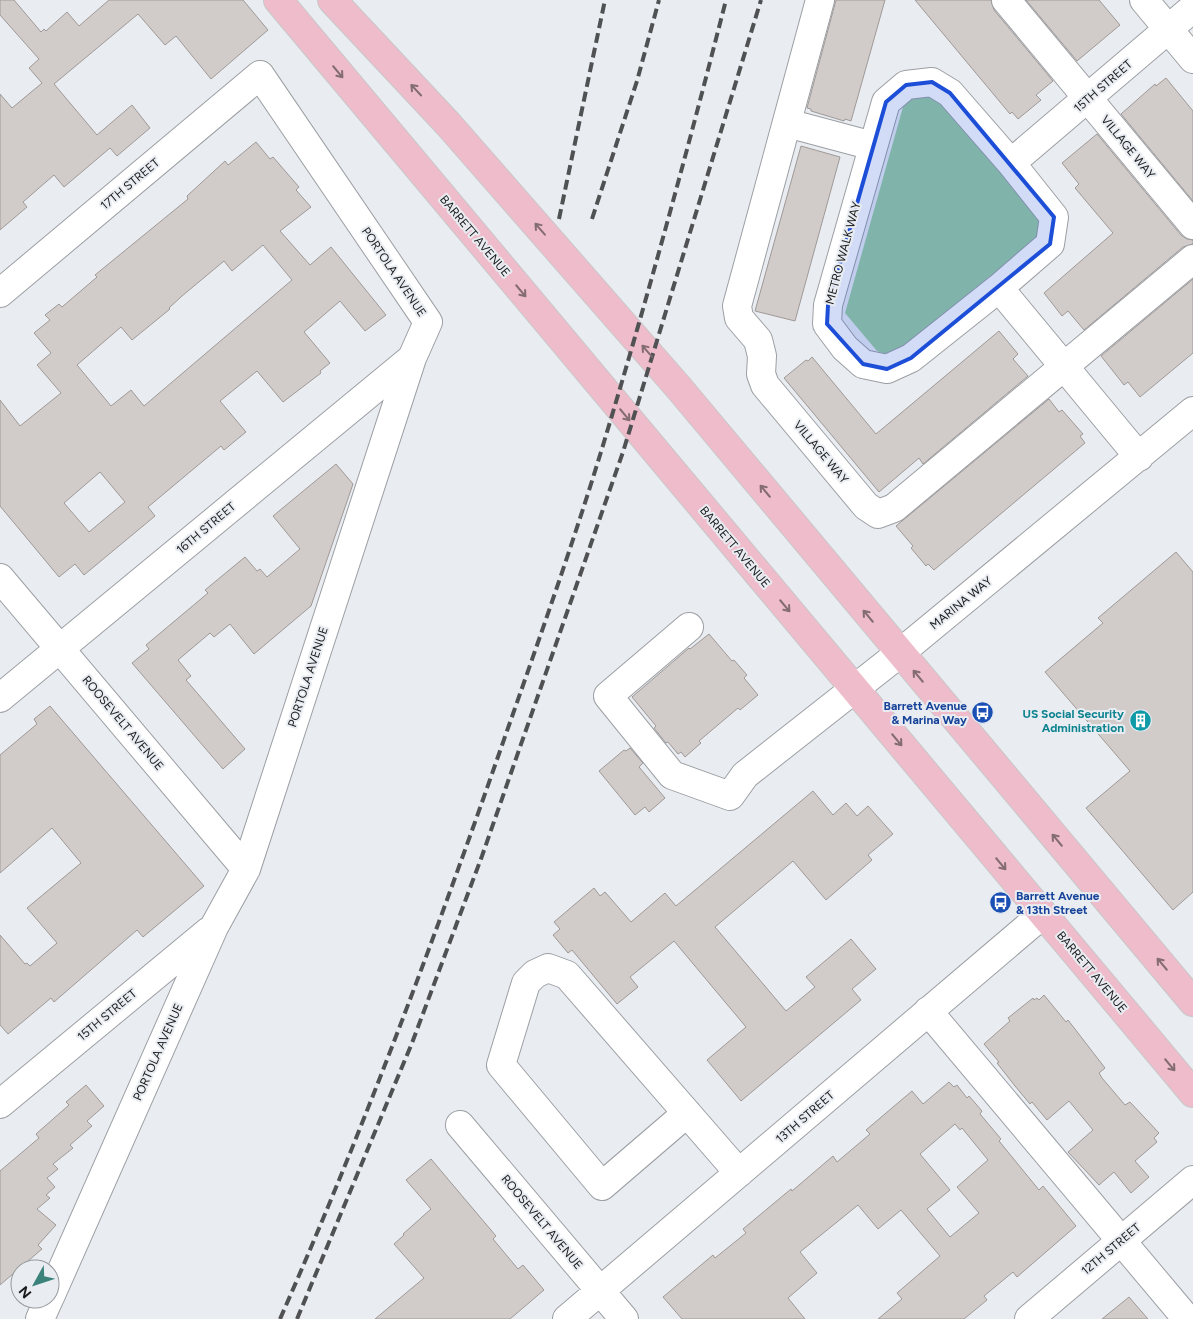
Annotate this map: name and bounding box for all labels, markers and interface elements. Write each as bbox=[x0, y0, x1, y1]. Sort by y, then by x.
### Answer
street label: 15TH STREET bbox=[1071, 57, 1135, 115]
one-way arrow bbox=[332, 65, 343, 78]
one-way arrow bbox=[410, 83, 422, 96]
street label: VILLAGE WAY bbox=[1098, 113, 1158, 182]
street label: 17TH STREET bbox=[98, 155, 162, 213]
street label: BARRETT AVENUE bbox=[437, 193, 513, 279]
street label: METRO WALK WAY bbox=[823, 199, 864, 306]
one-way arrow bbox=[534, 223, 546, 236]
street label: PORTOLA AVENUE bbox=[359, 225, 429, 319]
one-way arrow bbox=[515, 284, 526, 297]
one-way arrow bbox=[641, 345, 653, 358]
one-way arrow bbox=[619, 409, 631, 422]
street label: VILLAGE WAY bbox=[791, 418, 852, 487]
one-way arrow bbox=[759, 484, 770, 497]
street label: 16TH STREET bbox=[174, 499, 239, 557]
street label: BARRETT AVENUE bbox=[697, 504, 773, 590]
street label: MARINA WAY bbox=[927, 573, 995, 632]
one-way arrow bbox=[779, 599, 790, 612]
one-way arrow bbox=[863, 609, 874, 622]
street label: PORTOLA AVENUE bbox=[285, 625, 331, 729]
one-way arrow bbox=[913, 669, 924, 682]
street label: ROOSEVELT AVENUE bbox=[79, 673, 167, 773]
place label: Barrett Avenue & Marina Way bbox=[884, 699, 967, 727]
bus stop icon: Barrett Avenue & Marina Way bbox=[971, 701, 995, 725]
place label: US Social Security Administration bbox=[1023, 707, 1124, 735]
building icon: US Social Security Administration bbox=[1128, 709, 1152, 733]
one-way arrow bbox=[891, 733, 902, 746]
one-way arrow bbox=[1052, 834, 1063, 847]
one-way arrow bbox=[996, 858, 1007, 871]
place label: Barrett Avenue & 13th Street bbox=[1016, 889, 1100, 917]
bus stop icon: Barrett Avenue & 13th Street bbox=[988, 891, 1012, 915]
street label: BARRETT AVENUE bbox=[1054, 929, 1130, 1015]
one-way arrow bbox=[1156, 958, 1167, 971]
street label: 15TH STREET bbox=[75, 986, 140, 1044]
street label: PORTOLA AVENUE bbox=[130, 1001, 186, 1103]
one-way arrow bbox=[1164, 1058, 1175, 1071]
street label: 13TH STREET bbox=[773, 1088, 837, 1146]
street label: ROOSEVELT AVENUE bbox=[498, 1172, 586, 1272]
street label: 12TH STREET bbox=[1079, 1220, 1144, 1278]
north arrow bbox=[10, 1259, 60, 1309]
text: N bbox=[15, 1282, 35, 1302]

